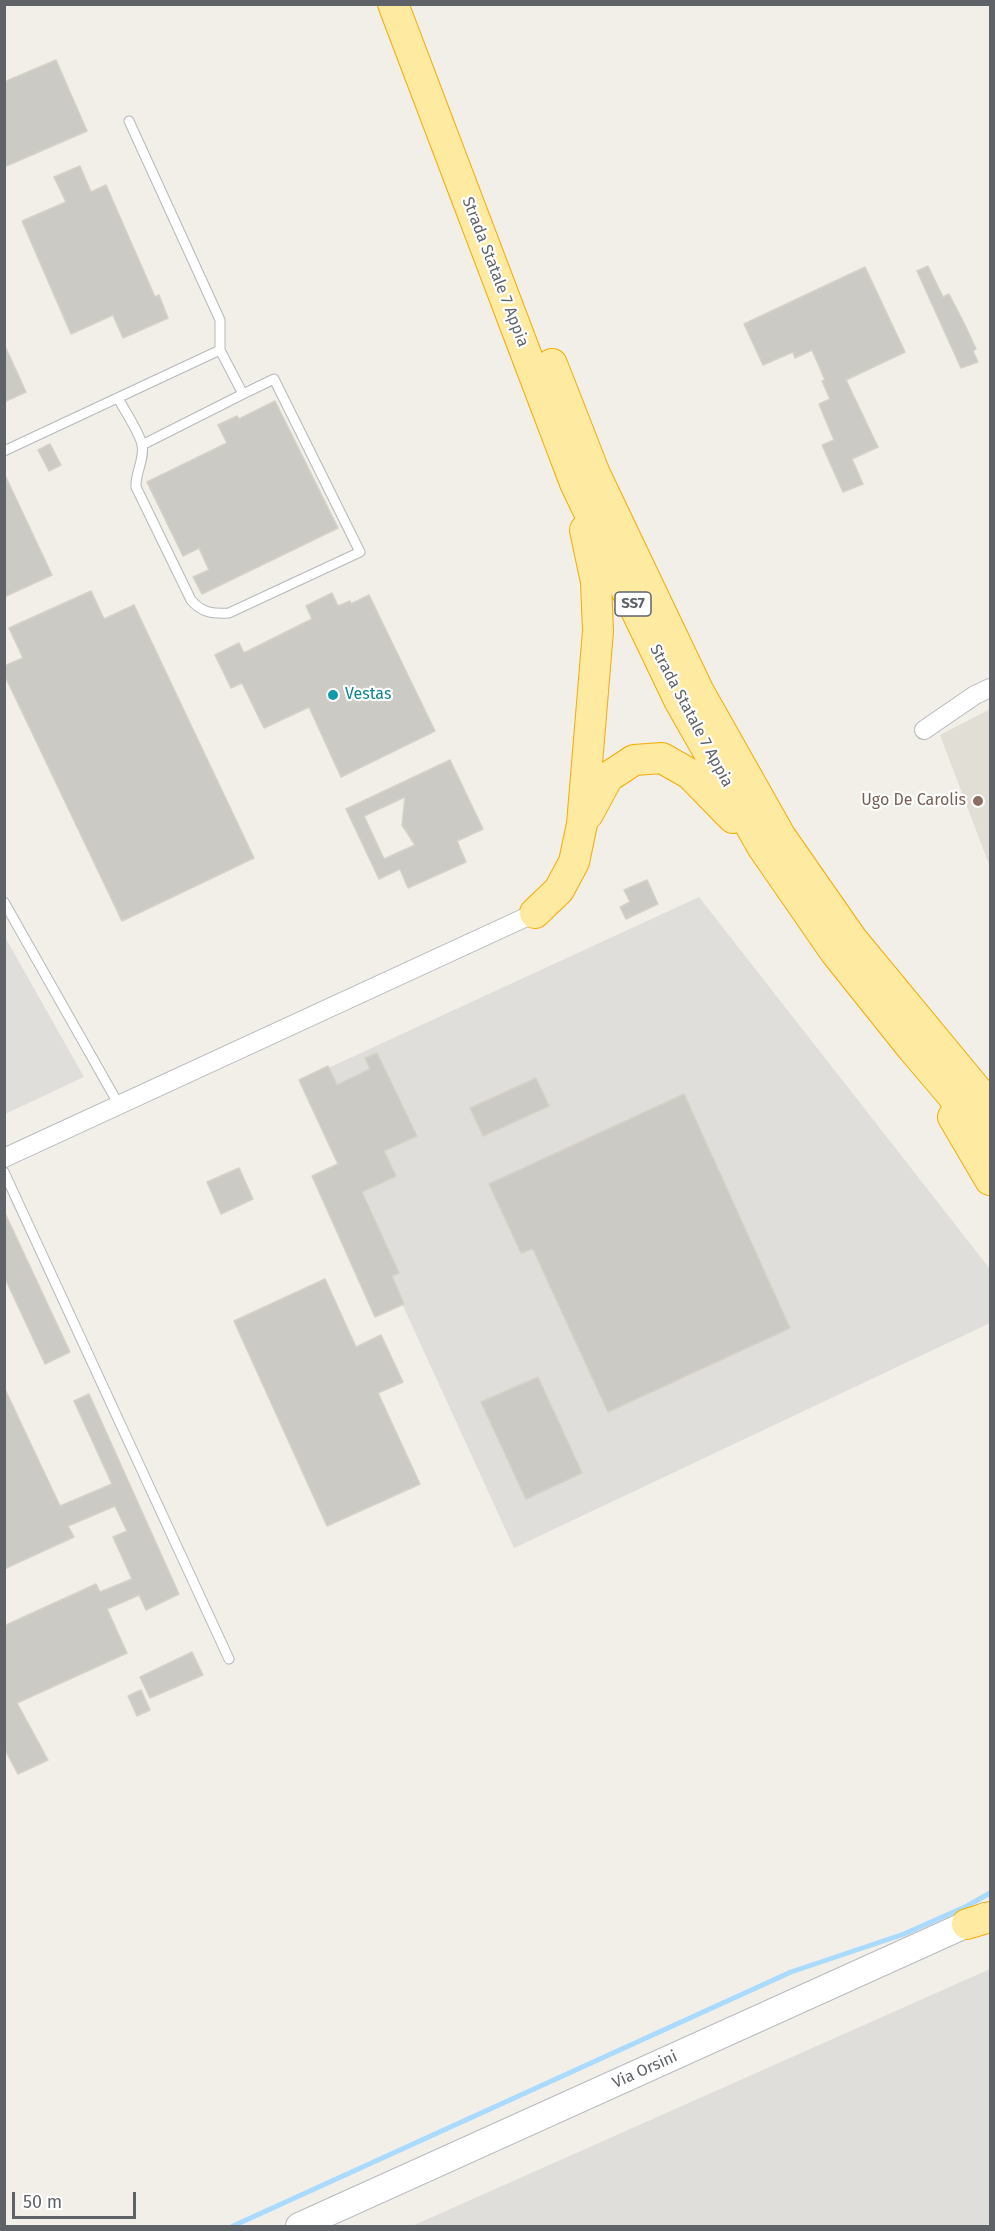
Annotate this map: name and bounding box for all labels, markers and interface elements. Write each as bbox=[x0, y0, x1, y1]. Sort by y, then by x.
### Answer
street label: Strada Statale 7 Appia bbox=[458, 194, 532, 350]
road number: SS7 bbox=[615, 592, 651, 616]
street label: Strada Statale 7 Appia bbox=[645, 641, 737, 791]
place label: Vestas bbox=[345, 685, 391, 705]
marker: Vestas bbox=[326, 688, 340, 702]
place label: Ugo De Carolis bbox=[861, 791, 966, 811]
marker: Ugo De Carolis bbox=[971, 794, 985, 808]
street label: Via Orsini bbox=[609, 2047, 681, 2093]
scale bar bbox=[15, 2180, 140, 2218]
text: 50 m bbox=[23, 2191, 62, 2213]

